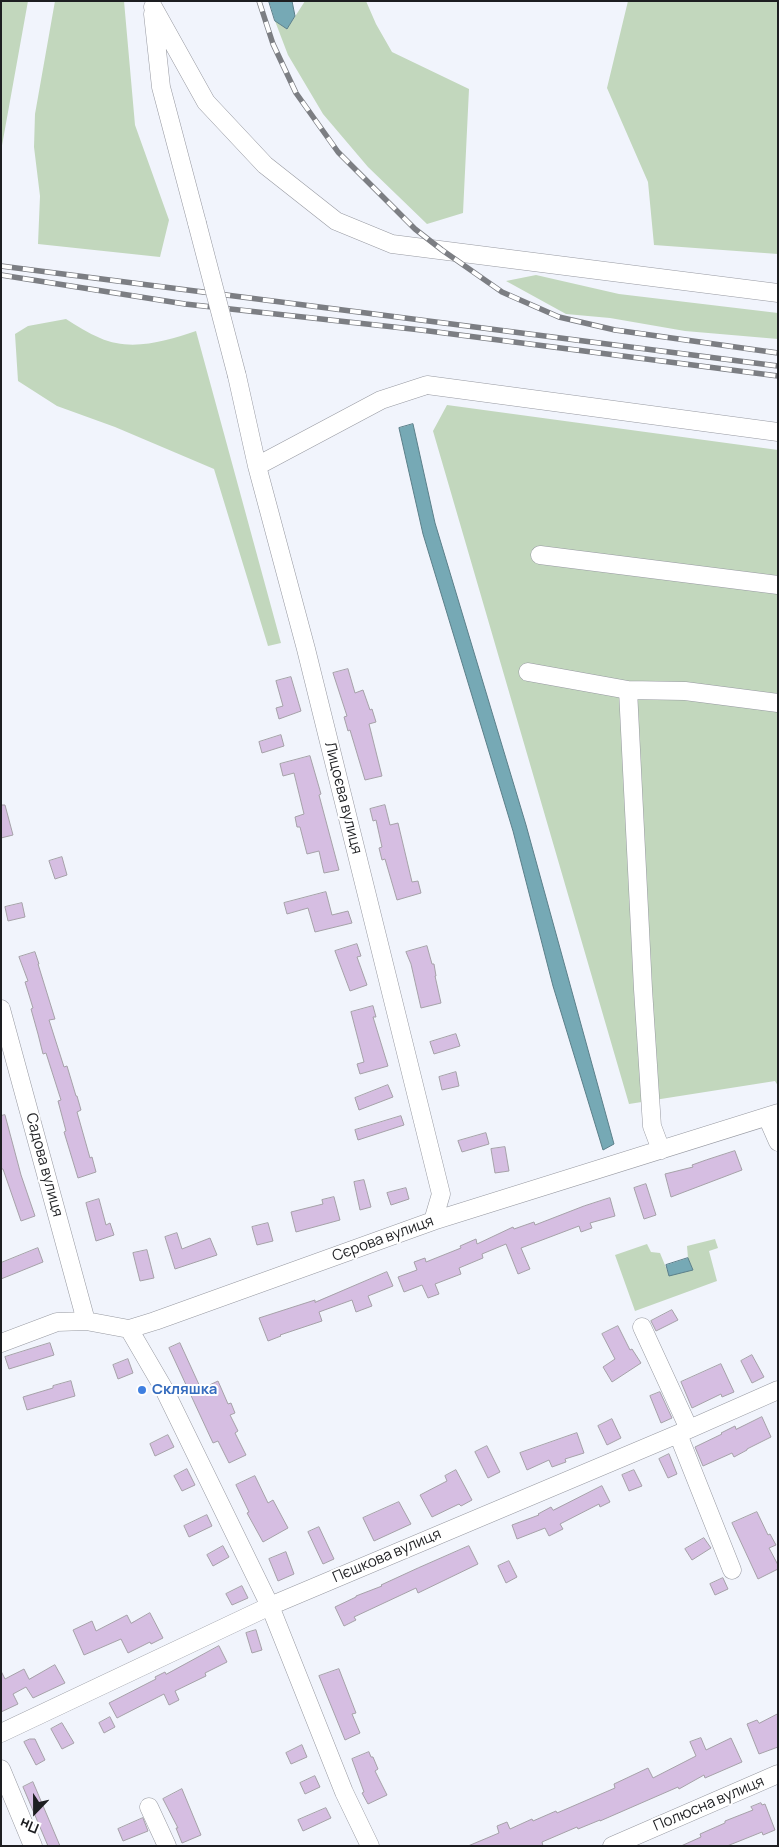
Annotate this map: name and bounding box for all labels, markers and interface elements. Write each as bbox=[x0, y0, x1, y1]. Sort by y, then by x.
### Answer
street label: Лицоєва вулиця bbox=[320, 740, 366, 856]
street label: Садова вулиця bbox=[22, 1111, 66, 1219]
street label: Сєрова вулиця bbox=[330, 1212, 436, 1266]
place label: Скляшка bbox=[152, 1381, 217, 1399]
marker: Скляшка bbox=[136, 1384, 148, 1396]
street label: Пєшкова вулиця bbox=[330, 1525, 444, 1587]
street label: Полюсна вулиця bbox=[651, 1773, 767, 1835]
north arrow bbox=[10, 1787, 60, 1837]
text: Пн bbox=[17, 1814, 42, 1839]

